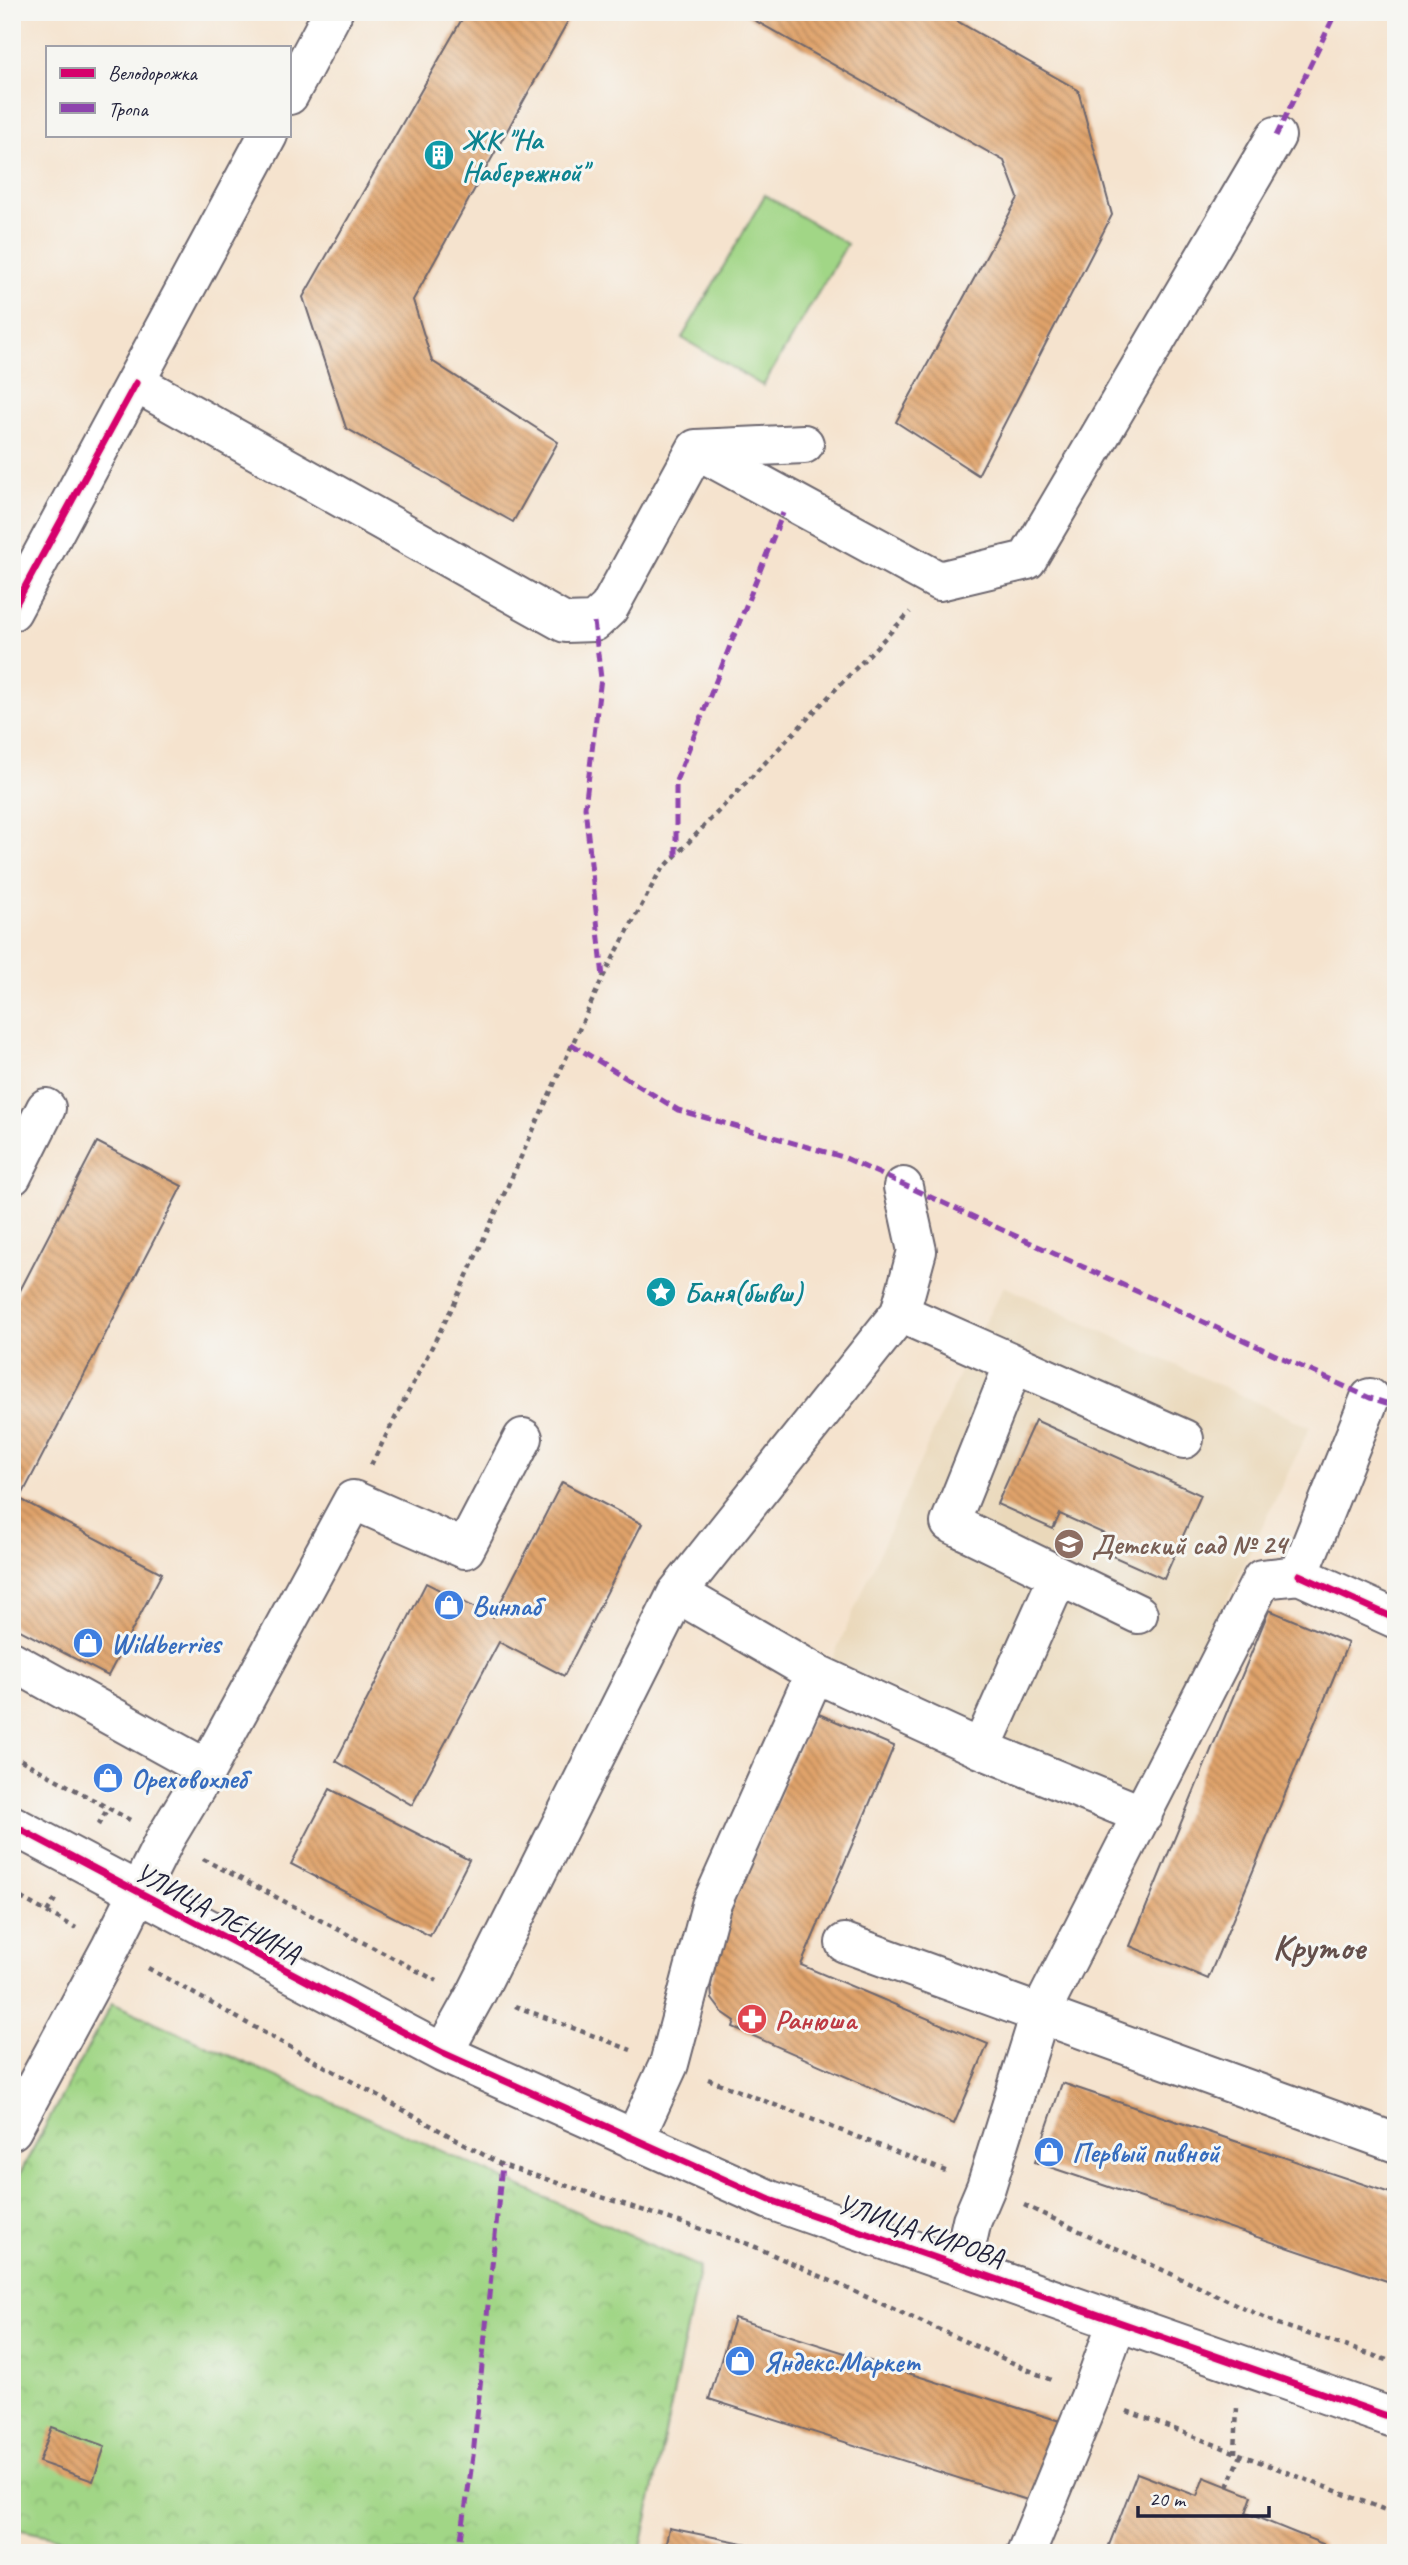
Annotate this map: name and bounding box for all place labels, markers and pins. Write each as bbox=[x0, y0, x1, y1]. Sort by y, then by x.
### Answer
place label: ЖК "На Набережной" bbox=[462, 122, 594, 189]
building icon: ЖК "На Набережной" bbox=[422, 138, 456, 172]
place icon: Баня(бывш) bbox=[644, 1275, 678, 1309]
place label: Баня(бывш) bbox=[684, 1275, 804, 1310]
school or university icon: Детский сад № 24 bbox=[1052, 1527, 1086, 1561]
place label: Детский сад № 24 bbox=[1092, 1527, 1290, 1562]
shop icon: Винлаб bbox=[432, 1588, 466, 1622]
place label: Винлаб bbox=[472, 1588, 547, 1623]
shop icon: Wildberries bbox=[71, 1626, 105, 1660]
place label: Wildberries bbox=[111, 1626, 224, 1661]
shop icon: Ореховохлеб bbox=[91, 1761, 125, 1795]
place label: Ореховохлеб bbox=[131, 1761, 253, 1796]
pharmacy icon: Ранюша bbox=[735, 2002, 769, 2036]
place label: Ранюша bbox=[775, 2002, 859, 2037]
shop icon: Первый пивной bbox=[1032, 2135, 1066, 2169]
place label: Первый пивной bbox=[1072, 2135, 1221, 2170]
shop icon: Яндекс.Маркет bbox=[723, 2344, 757, 2378]
place label: Яндекс.Маркет bbox=[763, 2344, 922, 2379]

